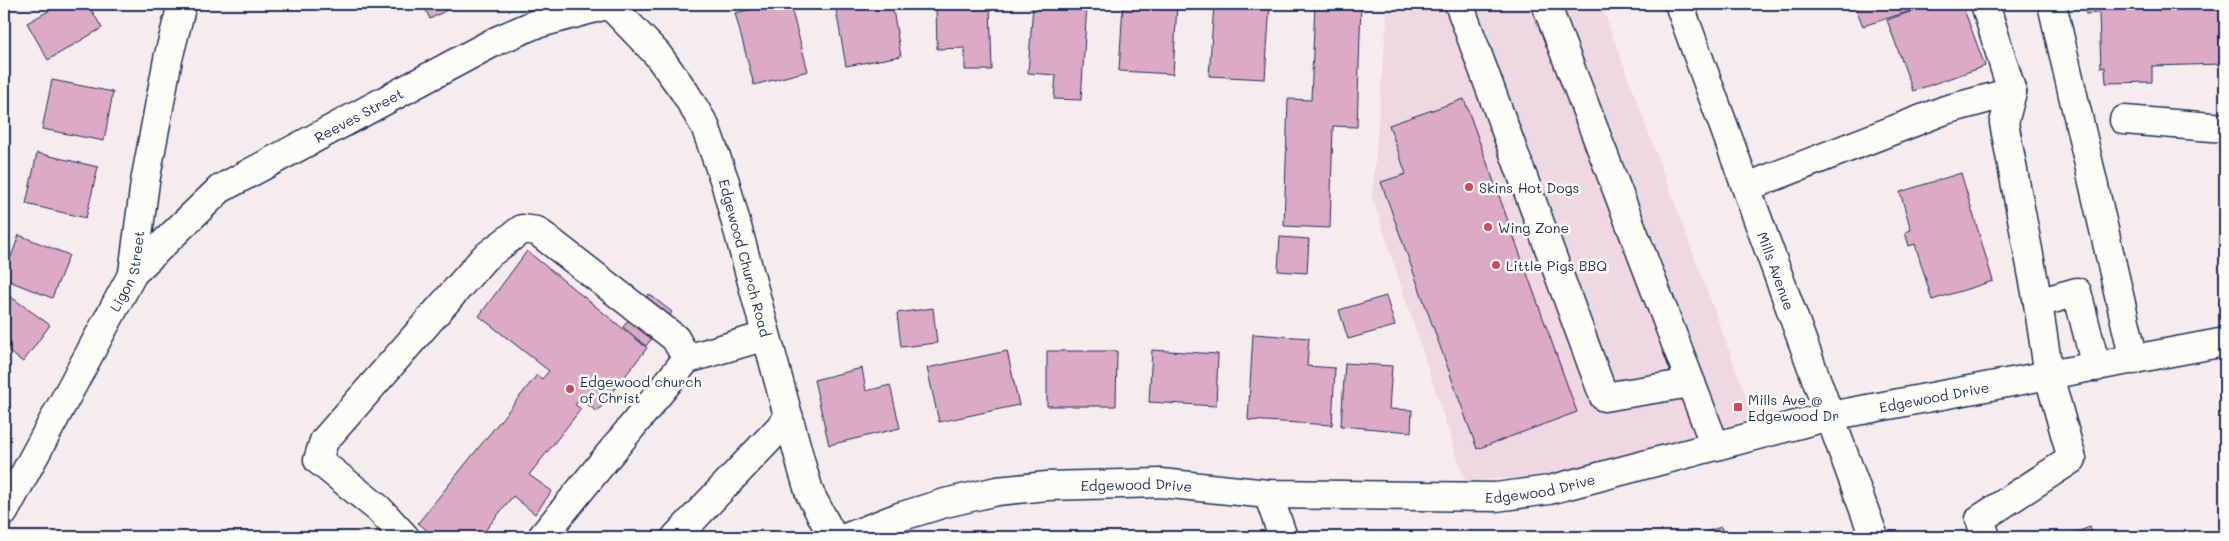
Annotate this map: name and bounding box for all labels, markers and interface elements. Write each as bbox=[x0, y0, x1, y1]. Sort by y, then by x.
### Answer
street label: Reeves Street bbox=[311, 83, 406, 146]
street label: Edgewood Church Road bbox=[715, 177, 776, 339]
place label: Skins Hot Dogs bbox=[1479, 178, 1579, 197]
marker: Skins Hot Dogs bbox=[1463, 181, 1475, 193]
place label: Wing Zone bbox=[1498, 218, 1569, 237]
marker: Wing Zone bbox=[1482, 221, 1494, 233]
street label: Ligon Street bbox=[105, 229, 148, 315]
street label: Mills Avenue bbox=[1754, 229, 1800, 313]
place label: Little Pigs BBQ bbox=[1506, 256, 1607, 275]
marker: Little Pigs BBQ bbox=[1490, 259, 1502, 271]
place label: Edgewood church of Christ bbox=[580, 372, 702, 407]
street label: Edgewood Drive bbox=[1877, 377, 1991, 416]
marker: Edgewood church of Christ bbox=[564, 383, 576, 395]
place label: Mills Ave @ Edgewood Dr bbox=[1748, 390, 1839, 425]
marker: Mills Ave @ Edgewood Dr bbox=[1732, 401, 1744, 413]
street label: Edgewood Drive bbox=[1485, 469, 1597, 507]
street label: Edgewood Drive bbox=[1080, 473, 1193, 496]

